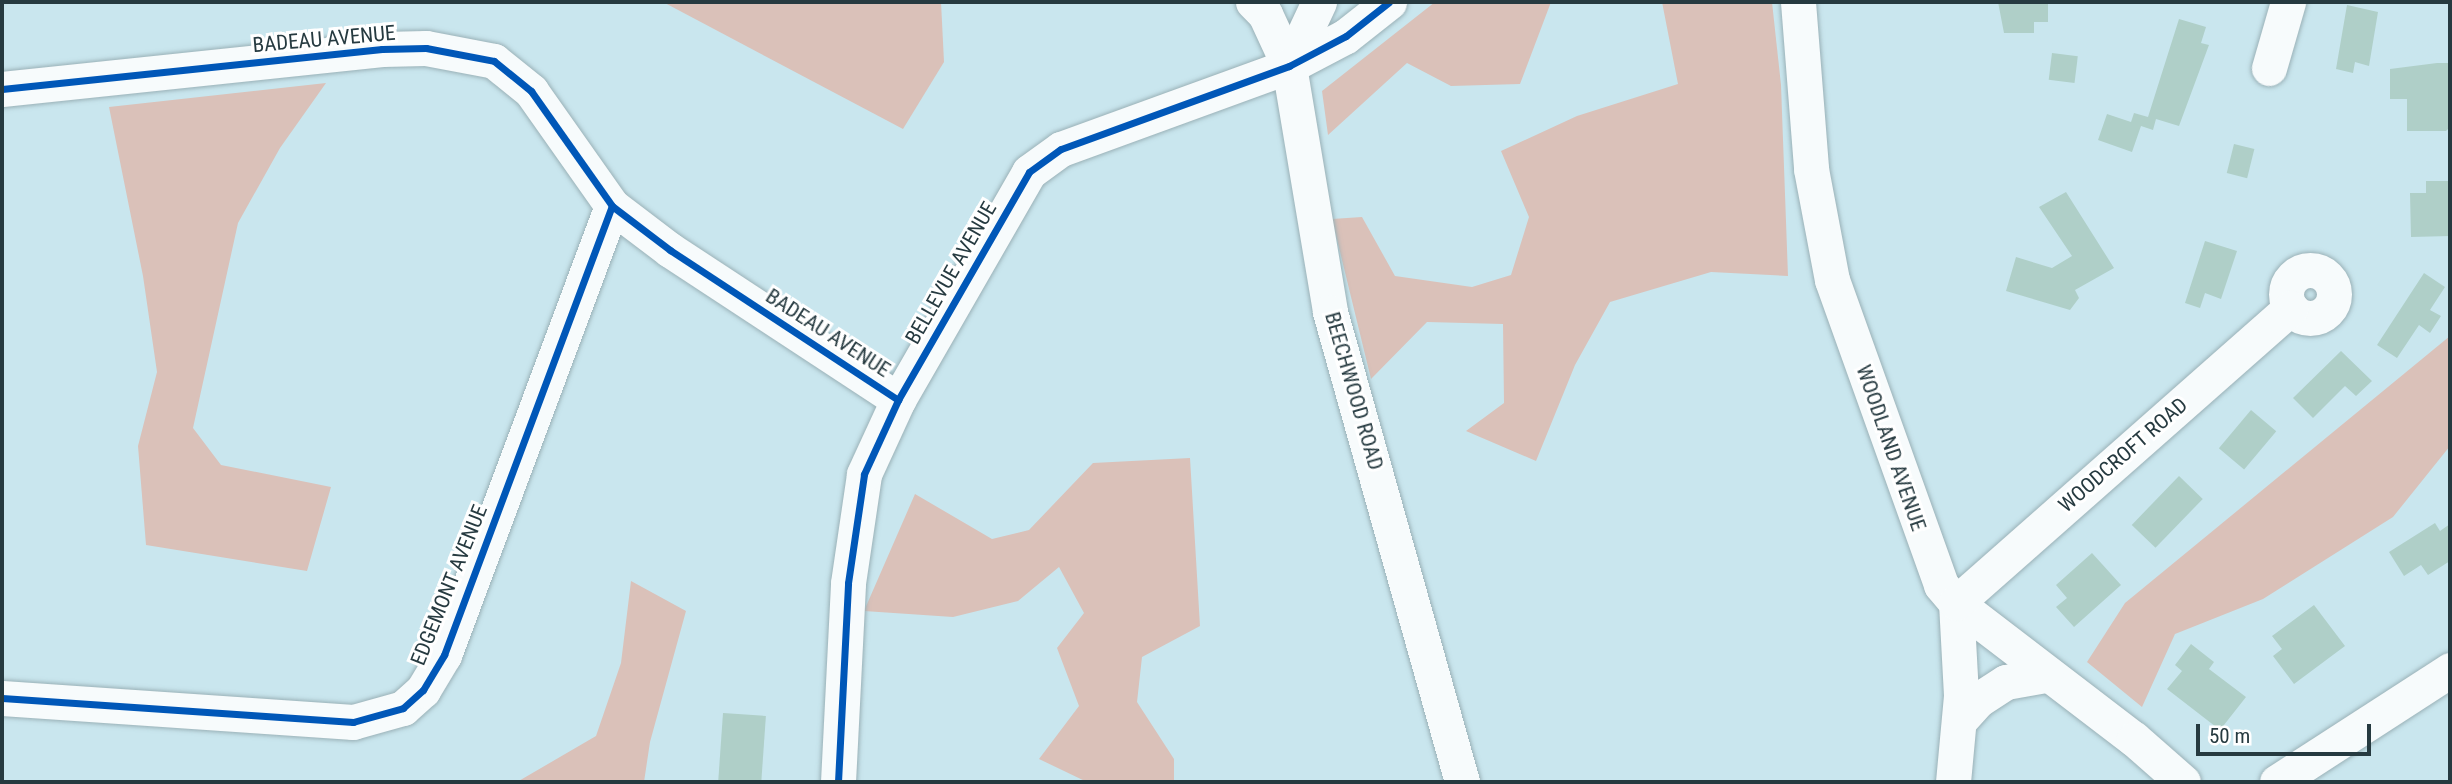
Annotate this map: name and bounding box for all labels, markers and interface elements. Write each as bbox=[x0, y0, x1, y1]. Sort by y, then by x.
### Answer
street label: BADEAU AVENUE bbox=[252, 20, 396, 58]
street label: BELLEVUE AVENUE bbox=[900, 198, 1002, 348]
street label: BADEAU AVENUE bbox=[761, 283, 895, 383]
street label: BEECHWOOD ROAD bbox=[1319, 309, 1389, 473]
street label: WOODLAND AVENUE bbox=[1851, 362, 1931, 534]
street label: WOODCROFT ROAD bbox=[2053, 392, 2193, 518]
street label: EDGEMONT AVENUE bbox=[405, 501, 493, 669]
scale bar bbox=[2200, 710, 2375, 754]
text: 50 m bbox=[2209, 724, 2250, 748]

